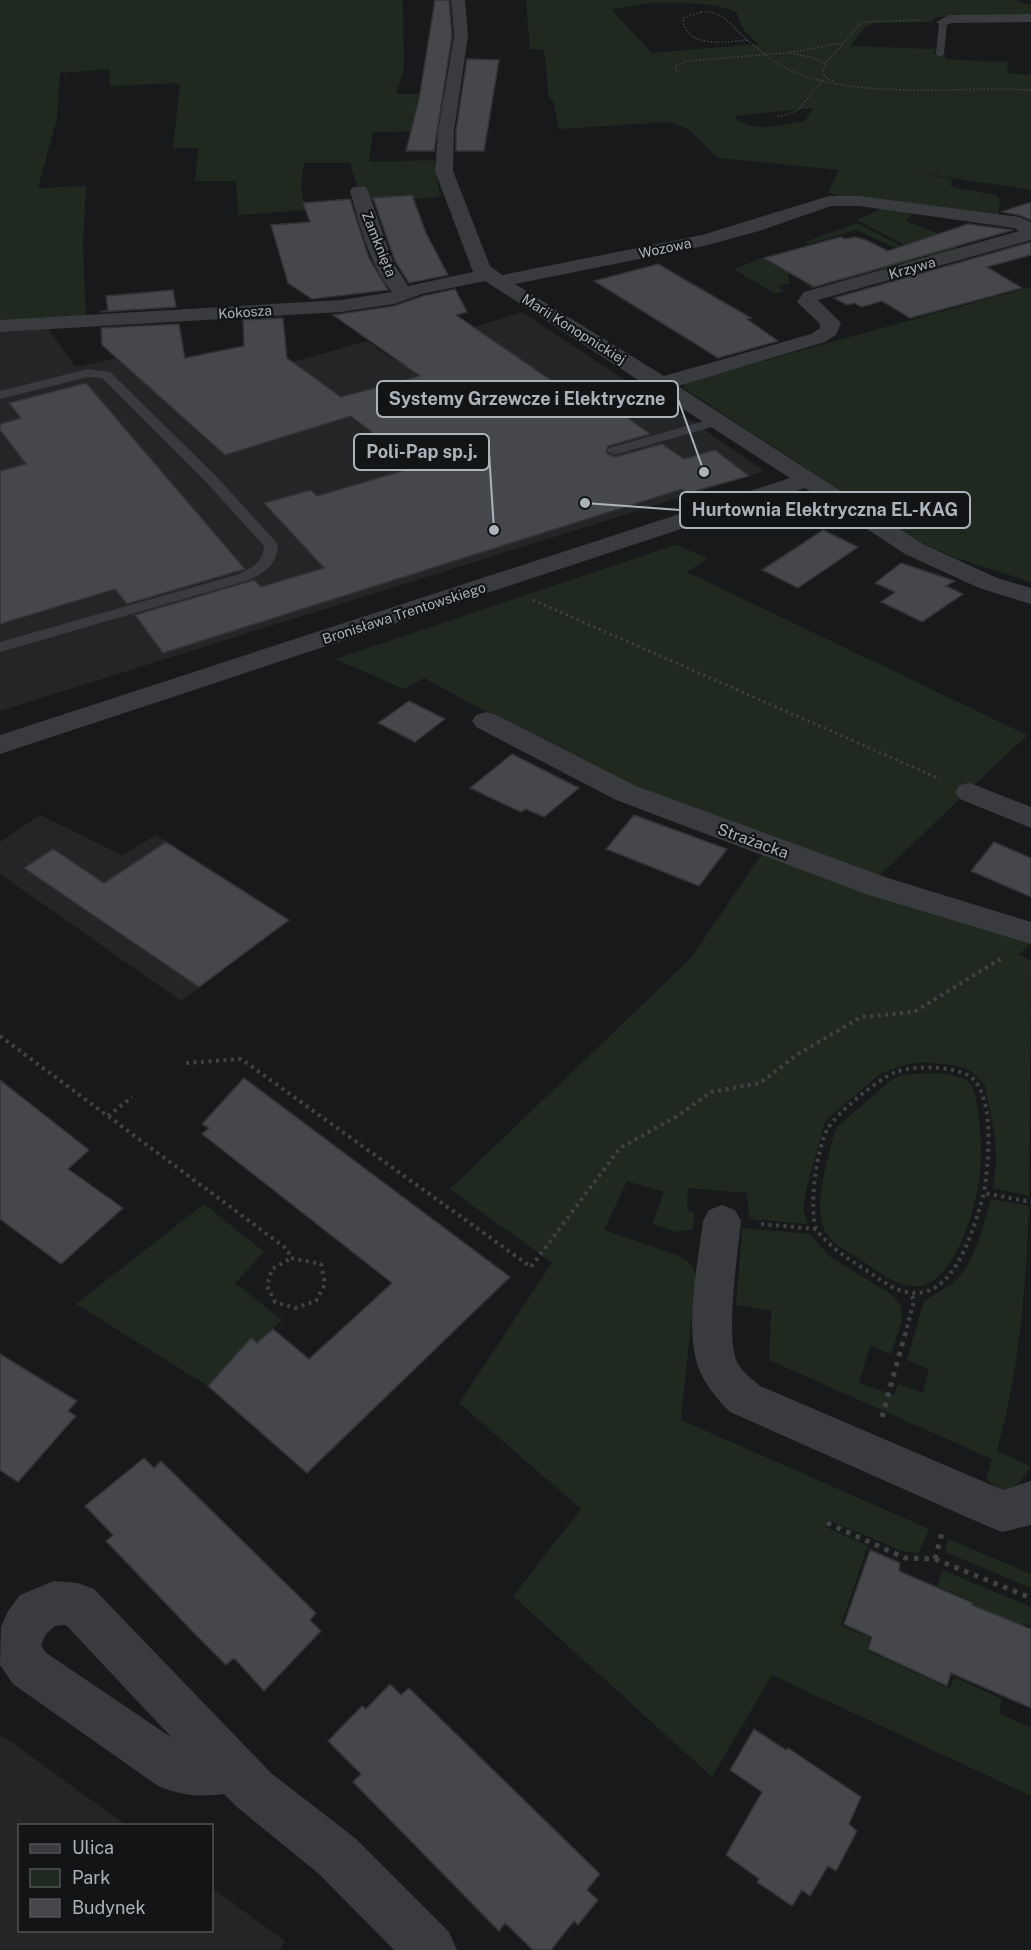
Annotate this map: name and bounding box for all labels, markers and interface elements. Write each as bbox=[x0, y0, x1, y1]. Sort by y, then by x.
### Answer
street label: Zamknięta bbox=[359, 209, 399, 279]
street label: Wozowa bbox=[637, 235, 693, 261]
street label: Krzywa bbox=[887, 254, 937, 282]
street label: Marii Konopnickiej bbox=[519, 291, 629, 367]
street label: Kokosza bbox=[217, 302, 273, 322]
callout: Systemy Grzewcze i Elektryczne bbox=[377, 381, 678, 417]
text: Systemy Grzewcze i Elektryczne bbox=[389, 388, 665, 409]
callout: Poli-Pap sp.j. bbox=[354, 434, 489, 470]
text: Poli-Pap sp.j. bbox=[366, 441, 478, 462]
callout: Hurtownia Elektryczna EL-KAG bbox=[680, 492, 970, 528]
text: Hurtownia Elektryczna EL-KAG bbox=[692, 499, 958, 520]
street label: Bronisława Trentowskiego bbox=[320, 579, 488, 647]
street label: Strażacka bbox=[715, 819, 791, 863]
legend bbox=[18, 1824, 213, 1932]
text: Ulica bbox=[72, 1837, 114, 1858]
text: Park bbox=[72, 1867, 110, 1888]
text: Budynek bbox=[72, 1897, 146, 1918]

